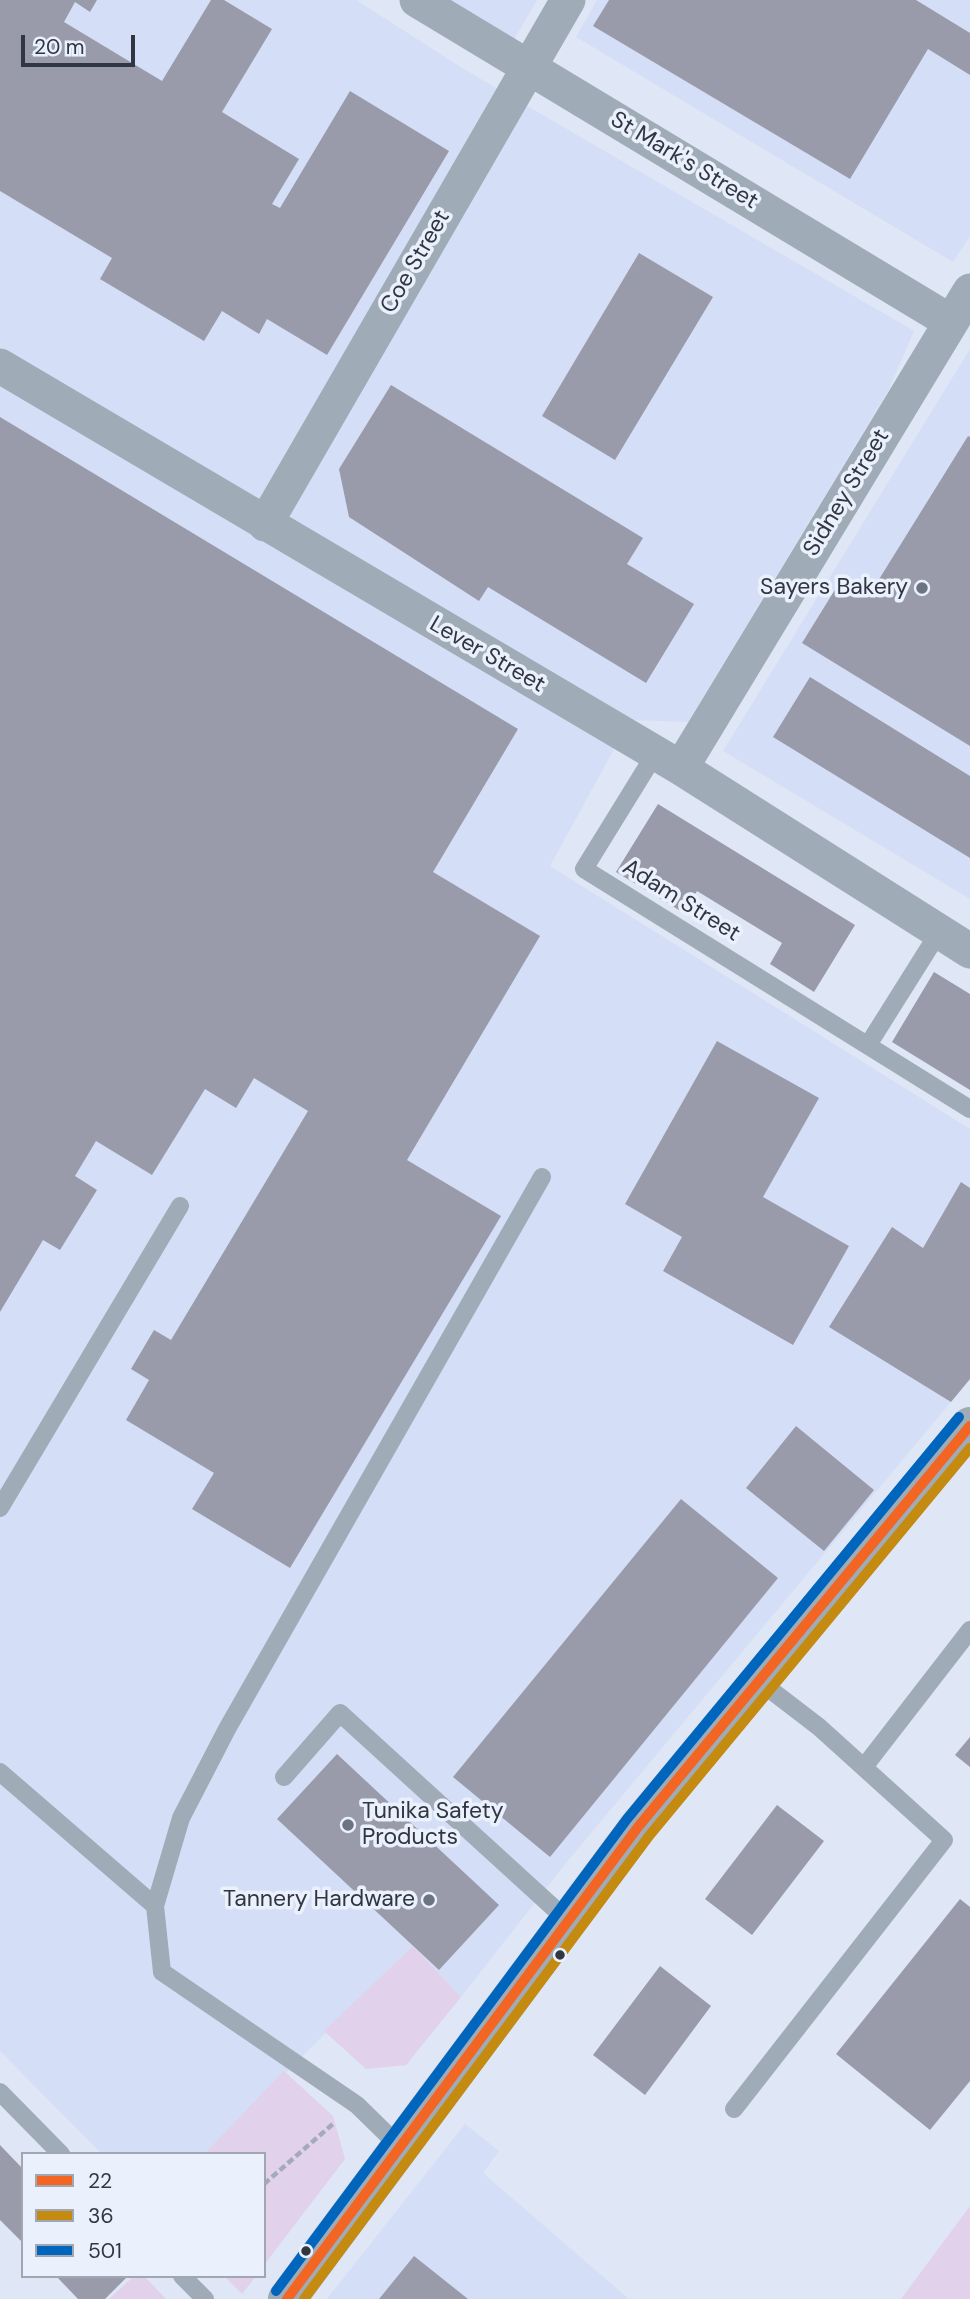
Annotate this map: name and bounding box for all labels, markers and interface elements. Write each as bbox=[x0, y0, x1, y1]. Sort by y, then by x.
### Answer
scale bar bbox=[24, 21, 138, 65]
text: 20 m bbox=[34, 33, 85, 61]
street label: St Mark's Street bbox=[605, 106, 763, 216]
street label: Coe Street bbox=[375, 206, 457, 318]
street label: Sidney Street bbox=[798, 425, 896, 561]
place label: Sayers Bakery bbox=[760, 574, 908, 602]
marker: Sayers Bakery bbox=[914, 580, 930, 596]
street label: Lever Street bbox=[424, 611, 550, 699]
street label: Adam Street bbox=[617, 854, 745, 948]
place label: Tunika Safety Products bbox=[362, 1798, 503, 1852]
marker: Tunika Safety Products bbox=[340, 1817, 356, 1833]
place label: Tannery Hardware bbox=[223, 1886, 415, 1914]
marker: Tannery Hardware bbox=[421, 1892, 437, 1908]
unlabelled marker bbox=[553, 1948, 567, 1962]
legend bbox=[21, 2152, 266, 2278]
text: 22 bbox=[88, 2167, 112, 2195]
text: 36 bbox=[88, 2202, 114, 2230]
text: 501 bbox=[88, 2237, 122, 2265]
unlabelled marker bbox=[299, 2244, 313, 2258]

